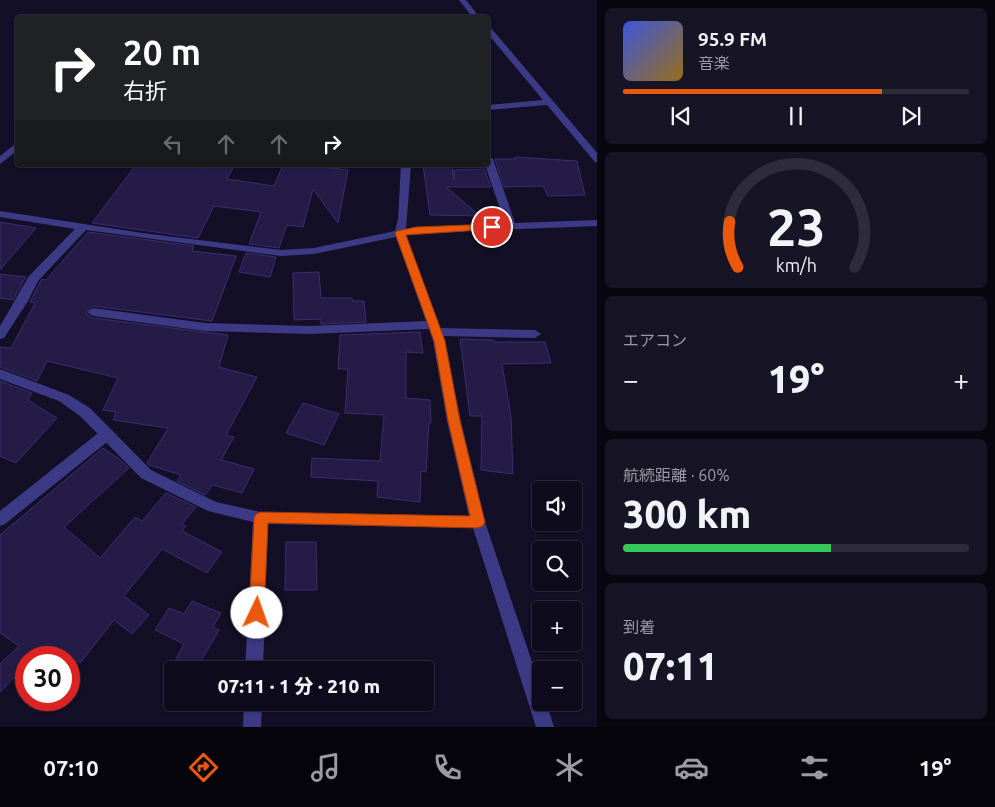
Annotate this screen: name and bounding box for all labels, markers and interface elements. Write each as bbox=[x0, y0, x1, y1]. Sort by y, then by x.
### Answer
text: 95.9 FM bbox=[698, 28, 767, 50]
text: 20 m bbox=[123, 32, 201, 72]
icon: right bbox=[40, 35, 105, 100]
text: 音楽 bbox=[698, 54, 730, 72]
text: 右折 bbox=[123, 78, 167, 103]
icon: previous bbox=[667, 102, 695, 130]
icon: pause bbox=[782, 102, 810, 130]
icon: next bbox=[897, 102, 925, 130]
icon: left bbox=[159, 130, 187, 158]
icon: ahead bbox=[212, 130, 240, 158]
icon: ahead bbox=[265, 130, 293, 158]
icon: right bbox=[318, 130, 346, 158]
text: 23 bbox=[767, 198, 825, 256]
pin bbox=[471, 206, 513, 248]
icon: arrive bbox=[478, 213, 506, 241]
text: km/h bbox=[775, 255, 817, 275]
text: エアコン bbox=[623, 331, 687, 349]
text: 19° bbox=[768, 358, 824, 400]
text: − bbox=[623, 364, 639, 395]
text: + bbox=[953, 364, 969, 395]
text: 航続距離 · 60% bbox=[623, 466, 730, 484]
map controls bbox=[532, 481, 582, 711]
button: sound bbox=[532, 481, 582, 531]
text: 300 km bbox=[623, 493, 751, 535]
button: search bbox=[532, 541, 582, 591]
position arrow bbox=[230, 586, 282, 638]
button: + bbox=[532, 601, 582, 651]
text: 到着 bbox=[623, 618, 655, 636]
text: 07:11 bbox=[623, 645, 718, 687]
speed limit sign: 30 bbox=[15, 646, 80, 711]
button: − bbox=[532, 661, 582, 711]
text: 07:11 · 1 分 · 210 m bbox=[218, 675, 380, 697]
icon: directions bbox=[186, 750, 221, 785]
icon: music bbox=[308, 750, 343, 785]
icon: phone bbox=[430, 750, 465, 785]
icon: climate bbox=[552, 750, 587, 785]
icon: car bbox=[674, 750, 709, 785]
icon: filters bbox=[797, 750, 832, 785]
text: 07:10 bbox=[44, 755, 99, 780]
text: 19° bbox=[919, 755, 951, 780]

